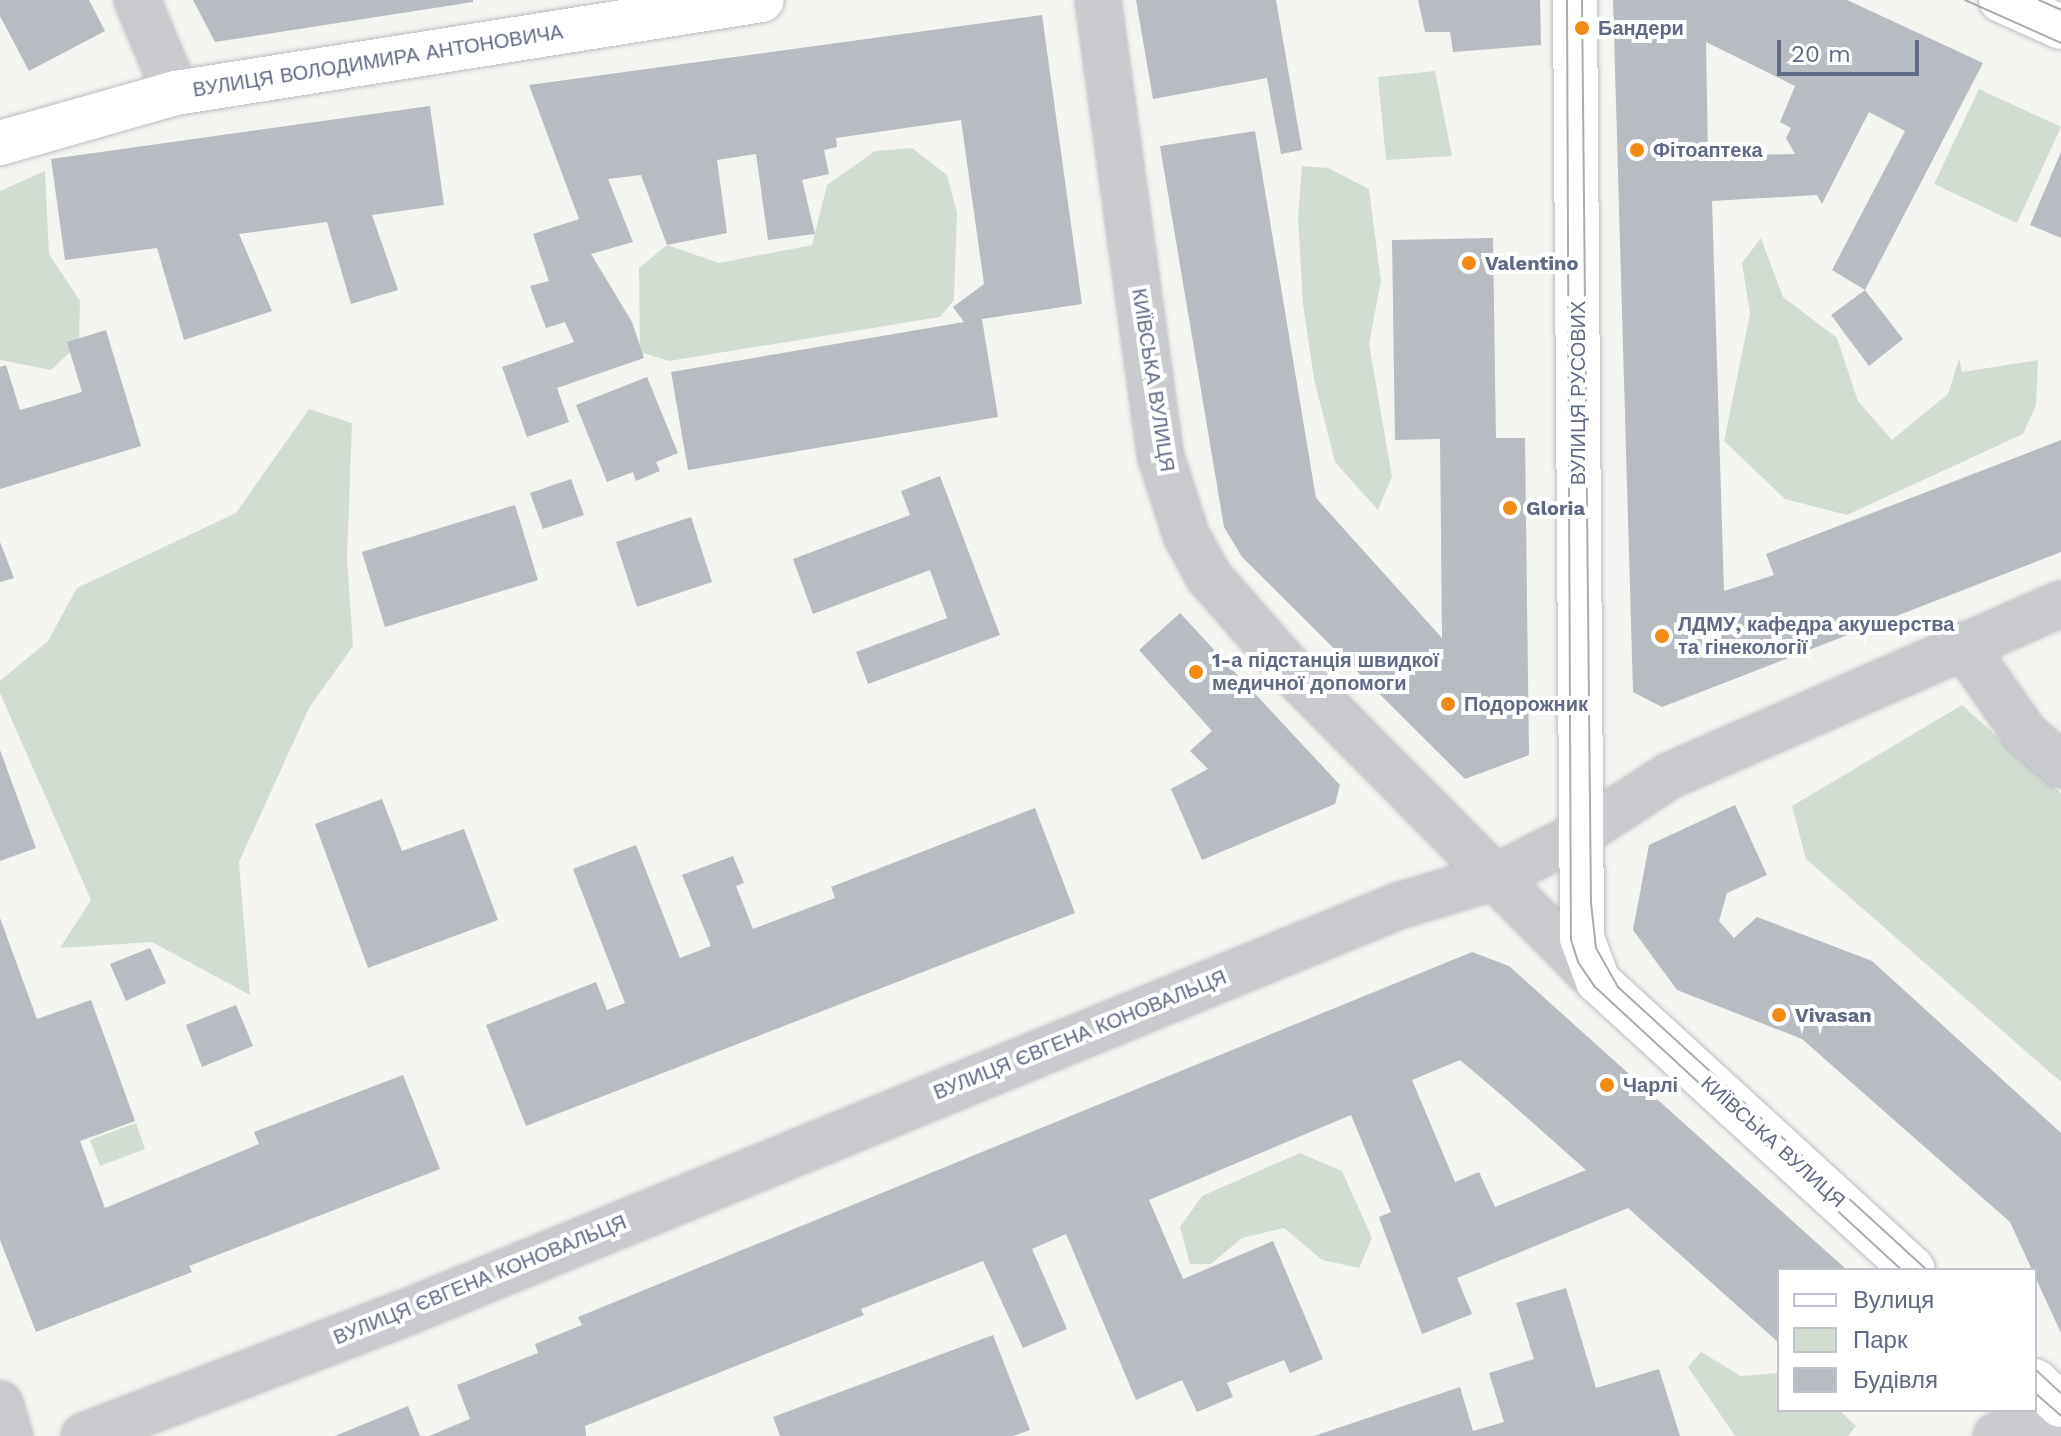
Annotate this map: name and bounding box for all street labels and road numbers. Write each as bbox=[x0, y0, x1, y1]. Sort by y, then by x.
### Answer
street label: ВУЛИЦЯ ВОЛОДИМИРА АНТОНОВИЧА bbox=[191, 20, 565, 102]
street label: КИЇВСЬКА ВУЛИЦЯ bbox=[1127, 287, 1179, 473]
street label: ВУЛИЦЯ РУСОВИХ bbox=[1566, 301, 1590, 485]
street label: ВУЛИЦЯ ЄВГЕНА КОНОВАЛЬЦЯ bbox=[930, 965, 1230, 1105]
street label: КИЇВСЬКА ВУЛИЦЯ bbox=[1696, 1071, 1850, 1213]
street label: ВУЛИЦЯ ЄВГЕНА КОНОВАЛЬЦЯ bbox=[330, 1210, 630, 1350]

